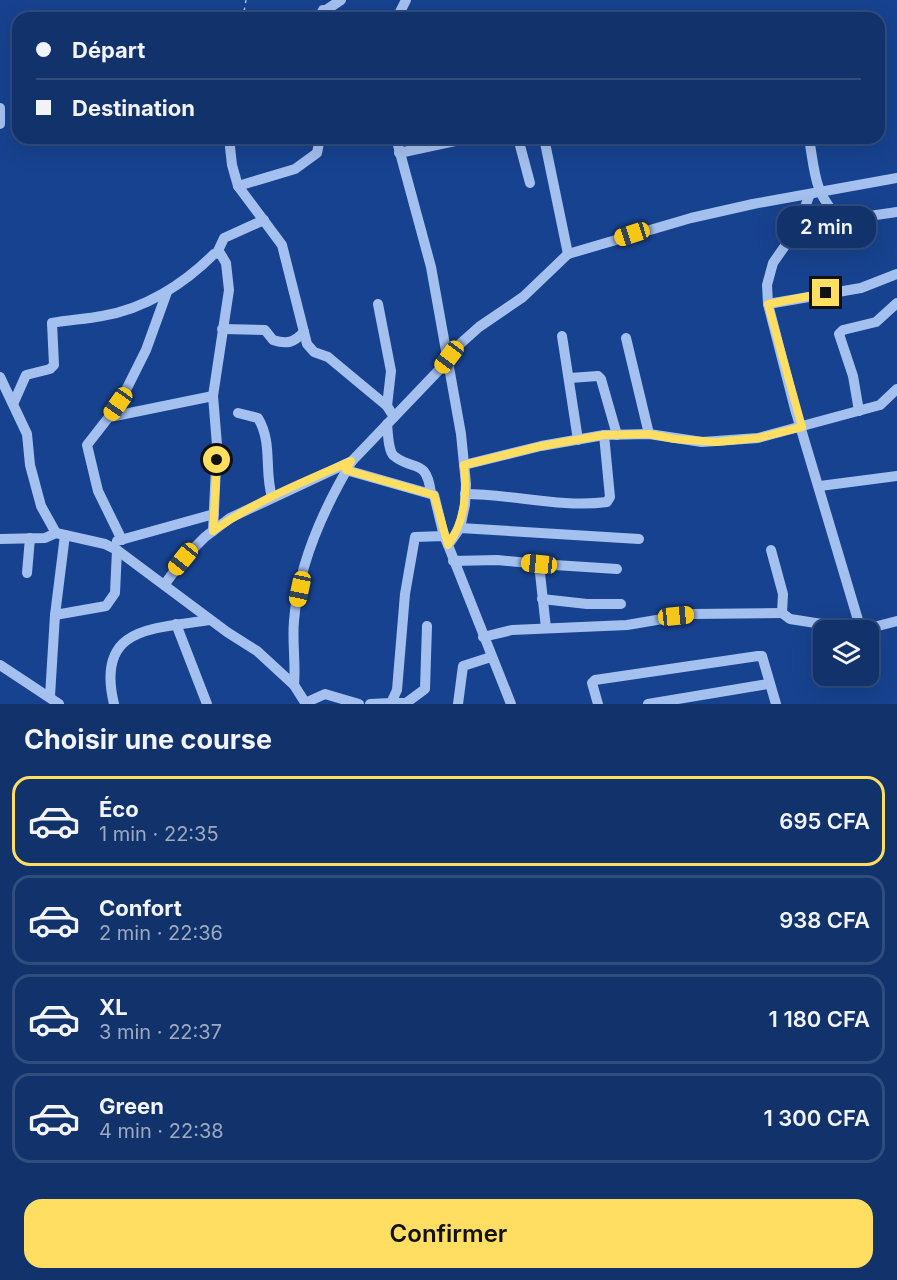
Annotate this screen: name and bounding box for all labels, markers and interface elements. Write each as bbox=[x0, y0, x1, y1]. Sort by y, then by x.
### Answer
text: Départ bbox=[72, 37, 145, 63]
text: Destination bbox=[72, 95, 195, 121]
callout: 2 min bbox=[776, 206, 876, 248]
text: 2 min bbox=[800, 215, 853, 239]
car bbox=[612, 220, 652, 248]
route end bbox=[812, 279, 839, 306]
car bbox=[431, 337, 467, 377]
car bbox=[100, 384, 136, 424]
route start bbox=[203, 446, 230, 473]
car bbox=[165, 539, 201, 579]
car bbox=[520, 553, 558, 575]
car bbox=[287, 570, 313, 608]
car bbox=[657, 605, 695, 627]
map controls bbox=[813, 620, 879, 686]
button: layers bbox=[813, 620, 879, 686]
text: Choisir une course bbox=[24, 723, 272, 756]
icon: car bbox=[27, 794, 81, 848]
text: Éco bbox=[99, 796, 139, 822]
text: 695 CFA bbox=[779, 808, 870, 834]
text: 1 min · 22:35 bbox=[99, 822, 219, 846]
icon: car bbox=[27, 893, 81, 947]
text: Confort bbox=[99, 895, 182, 921]
text: 938 CFA bbox=[779, 907, 870, 933]
text: 2 min · 22:36 bbox=[99, 921, 223, 945]
icon: car bbox=[27, 992, 81, 1046]
text: XL bbox=[99, 994, 128, 1020]
text: 1 180 CFA bbox=[769, 1006, 870, 1032]
text: 3 min · 22:37 bbox=[99, 1020, 222, 1044]
icon: car bbox=[27, 1091, 81, 1145]
text: Green bbox=[99, 1093, 164, 1119]
text: 1 300 CFA bbox=[763, 1105, 870, 1131]
text: 4 min · 22:38 bbox=[99, 1119, 224, 1143]
button: Confirmer bbox=[24, 1199, 873, 1268]

